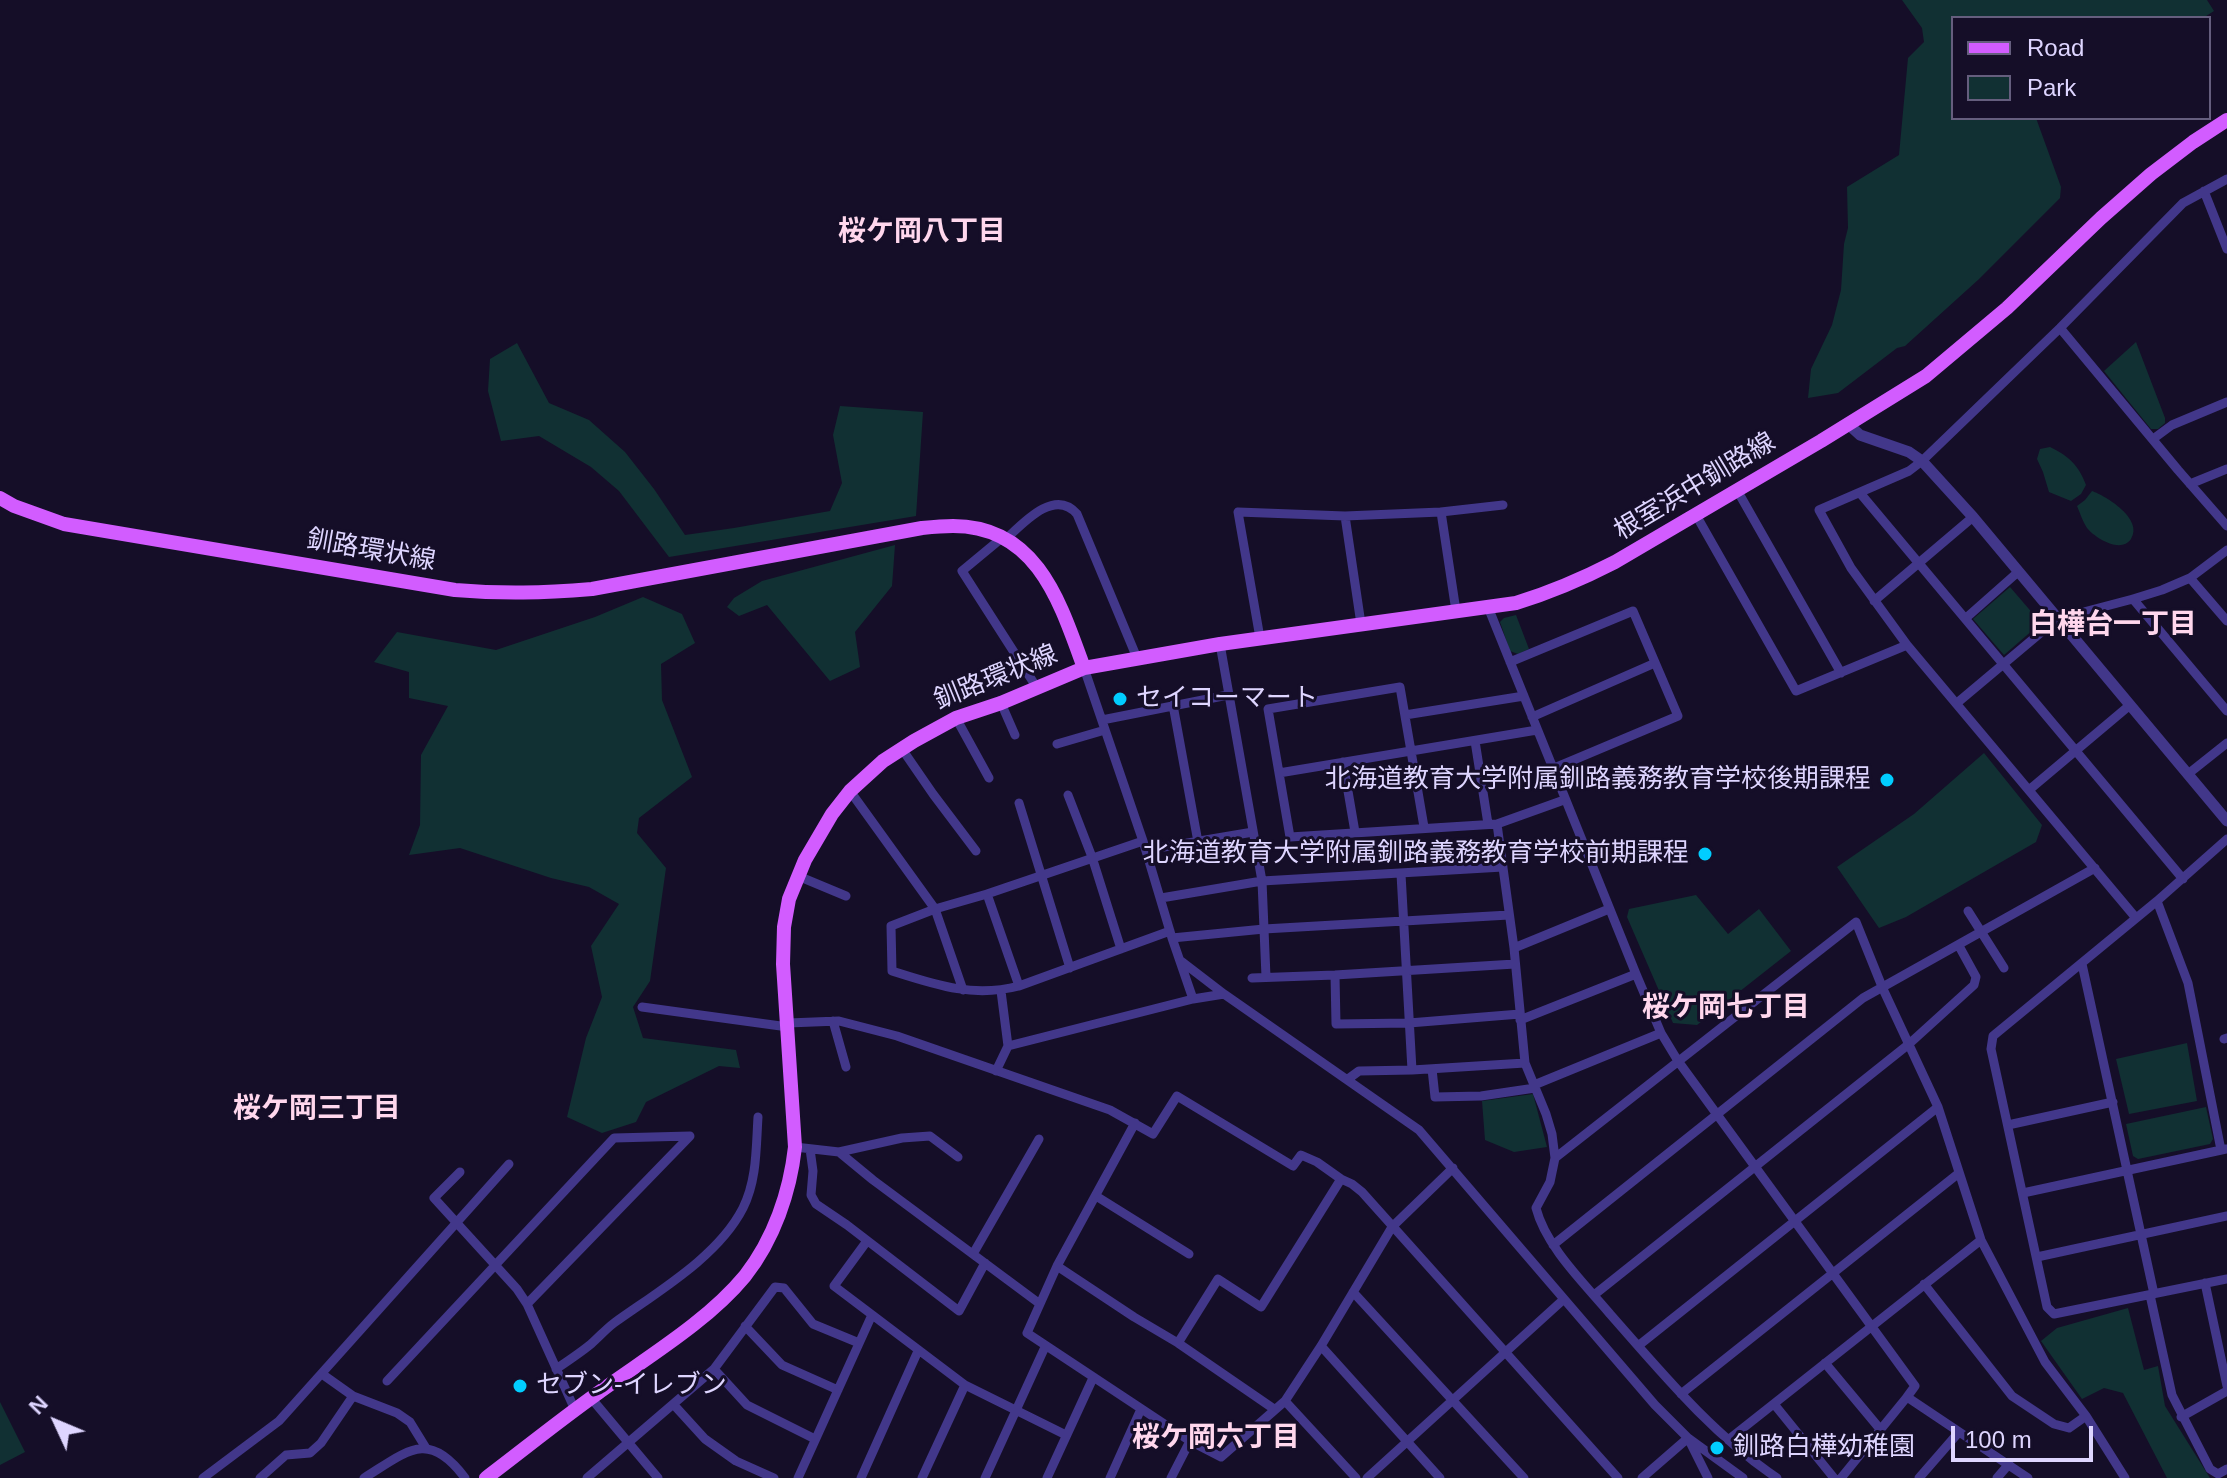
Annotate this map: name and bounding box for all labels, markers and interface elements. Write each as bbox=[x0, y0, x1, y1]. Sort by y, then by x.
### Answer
legend bbox=[1951, 16, 2211, 120]
text: Road bbox=[2027, 34, 2084, 61]
text: Park bbox=[2027, 74, 2076, 101]
district label: 桜ケ岡八丁目 bbox=[838, 215, 1006, 249]
street label: 根室浜中釧路線 bbox=[1609, 427, 1781, 547]
street label: 釧路環状線 bbox=[304, 524, 438, 578]
district label: 白樺台一丁目 bbox=[2029, 608, 2197, 642]
street label: 釧路環状線 bbox=[930, 639, 1062, 717]
place label: セイコーマート bbox=[1136, 683, 1318, 715]
marker: セイコーマート bbox=[1111, 690, 1129, 708]
place label: 北海道教育大学附属釧路義務教育学校後期課程 bbox=[1325, 764, 1871, 796]
marker: 北海道教育大学附属釧路義務教育学校後期課程 bbox=[1878, 771, 1896, 789]
place label: 北海道教育大学附属釧路義務教育学校前期課程 bbox=[1143, 838, 1689, 870]
marker: 北海道教育大学附属釧路義務教育学校前期課程 bbox=[1696, 845, 1714, 863]
district label: 桜ケ岡七丁目 bbox=[1642, 991, 1810, 1025]
district label: 桜ケ岡三丁目 bbox=[233, 1092, 401, 1126]
place label: セブン-イレブン bbox=[536, 1370, 727, 1402]
marker: セブン-イレブン bbox=[511, 1377, 529, 1395]
north arrow bbox=[16, 1382, 96, 1462]
text: N bbox=[24, 1391, 53, 1419]
scale bar bbox=[1955, 1410, 2097, 1460]
district label: 桜ケ岡六丁目 bbox=[1132, 1421, 1300, 1455]
text: 100 m bbox=[1965, 1426, 2032, 1453]
place label: 釧路白樺幼稚園 bbox=[1733, 1432, 1915, 1464]
marker: 釧路白樺幼稚園 bbox=[1708, 1439, 1726, 1457]

